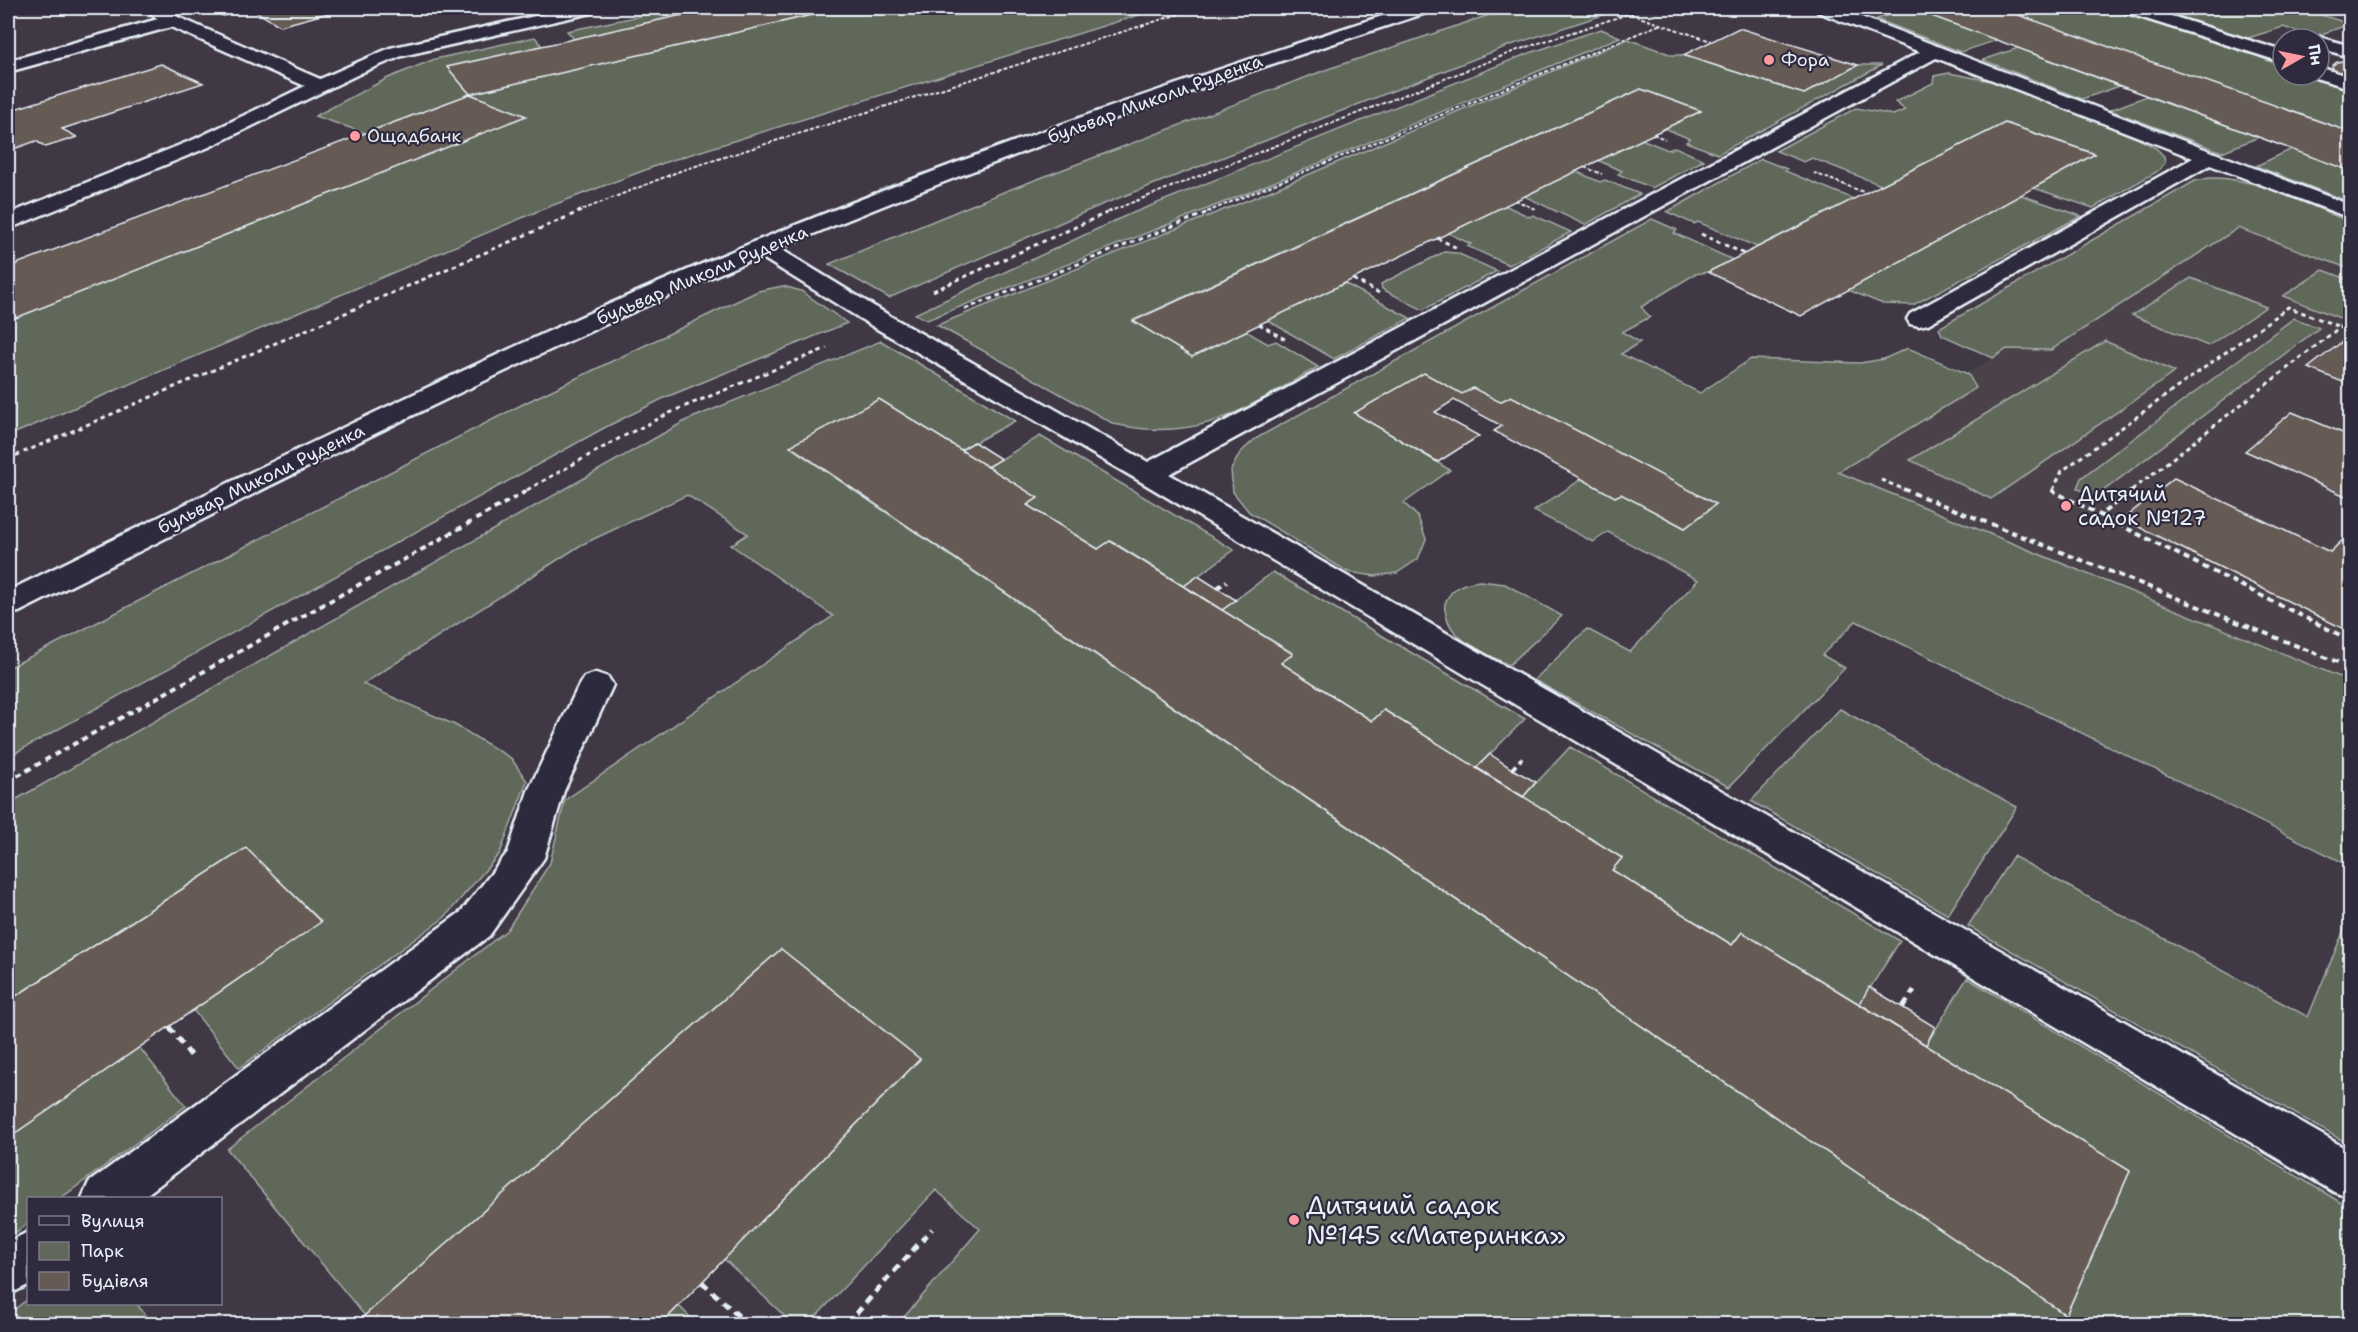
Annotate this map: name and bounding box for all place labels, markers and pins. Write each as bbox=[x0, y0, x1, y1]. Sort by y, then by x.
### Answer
place label: Фора bbox=[1781, 48, 1829, 72]
marker: Фора bbox=[1762, 53, 1776, 67]
place label: Ощадбанк bbox=[367, 124, 461, 148]
marker: Ощадбанк bbox=[348, 129, 362, 143]
place label: Дитячий садок №127 bbox=[2078, 480, 2206, 532]
marker: Дитячий садок №127 bbox=[2059, 499, 2073, 513]
place label: Дитячий садок №145 «Материнка» bbox=[1306, 1187, 1566, 1252]
marker: Дитячий садок №145 «Материнка» bbox=[1287, 1213, 1301, 1227]

